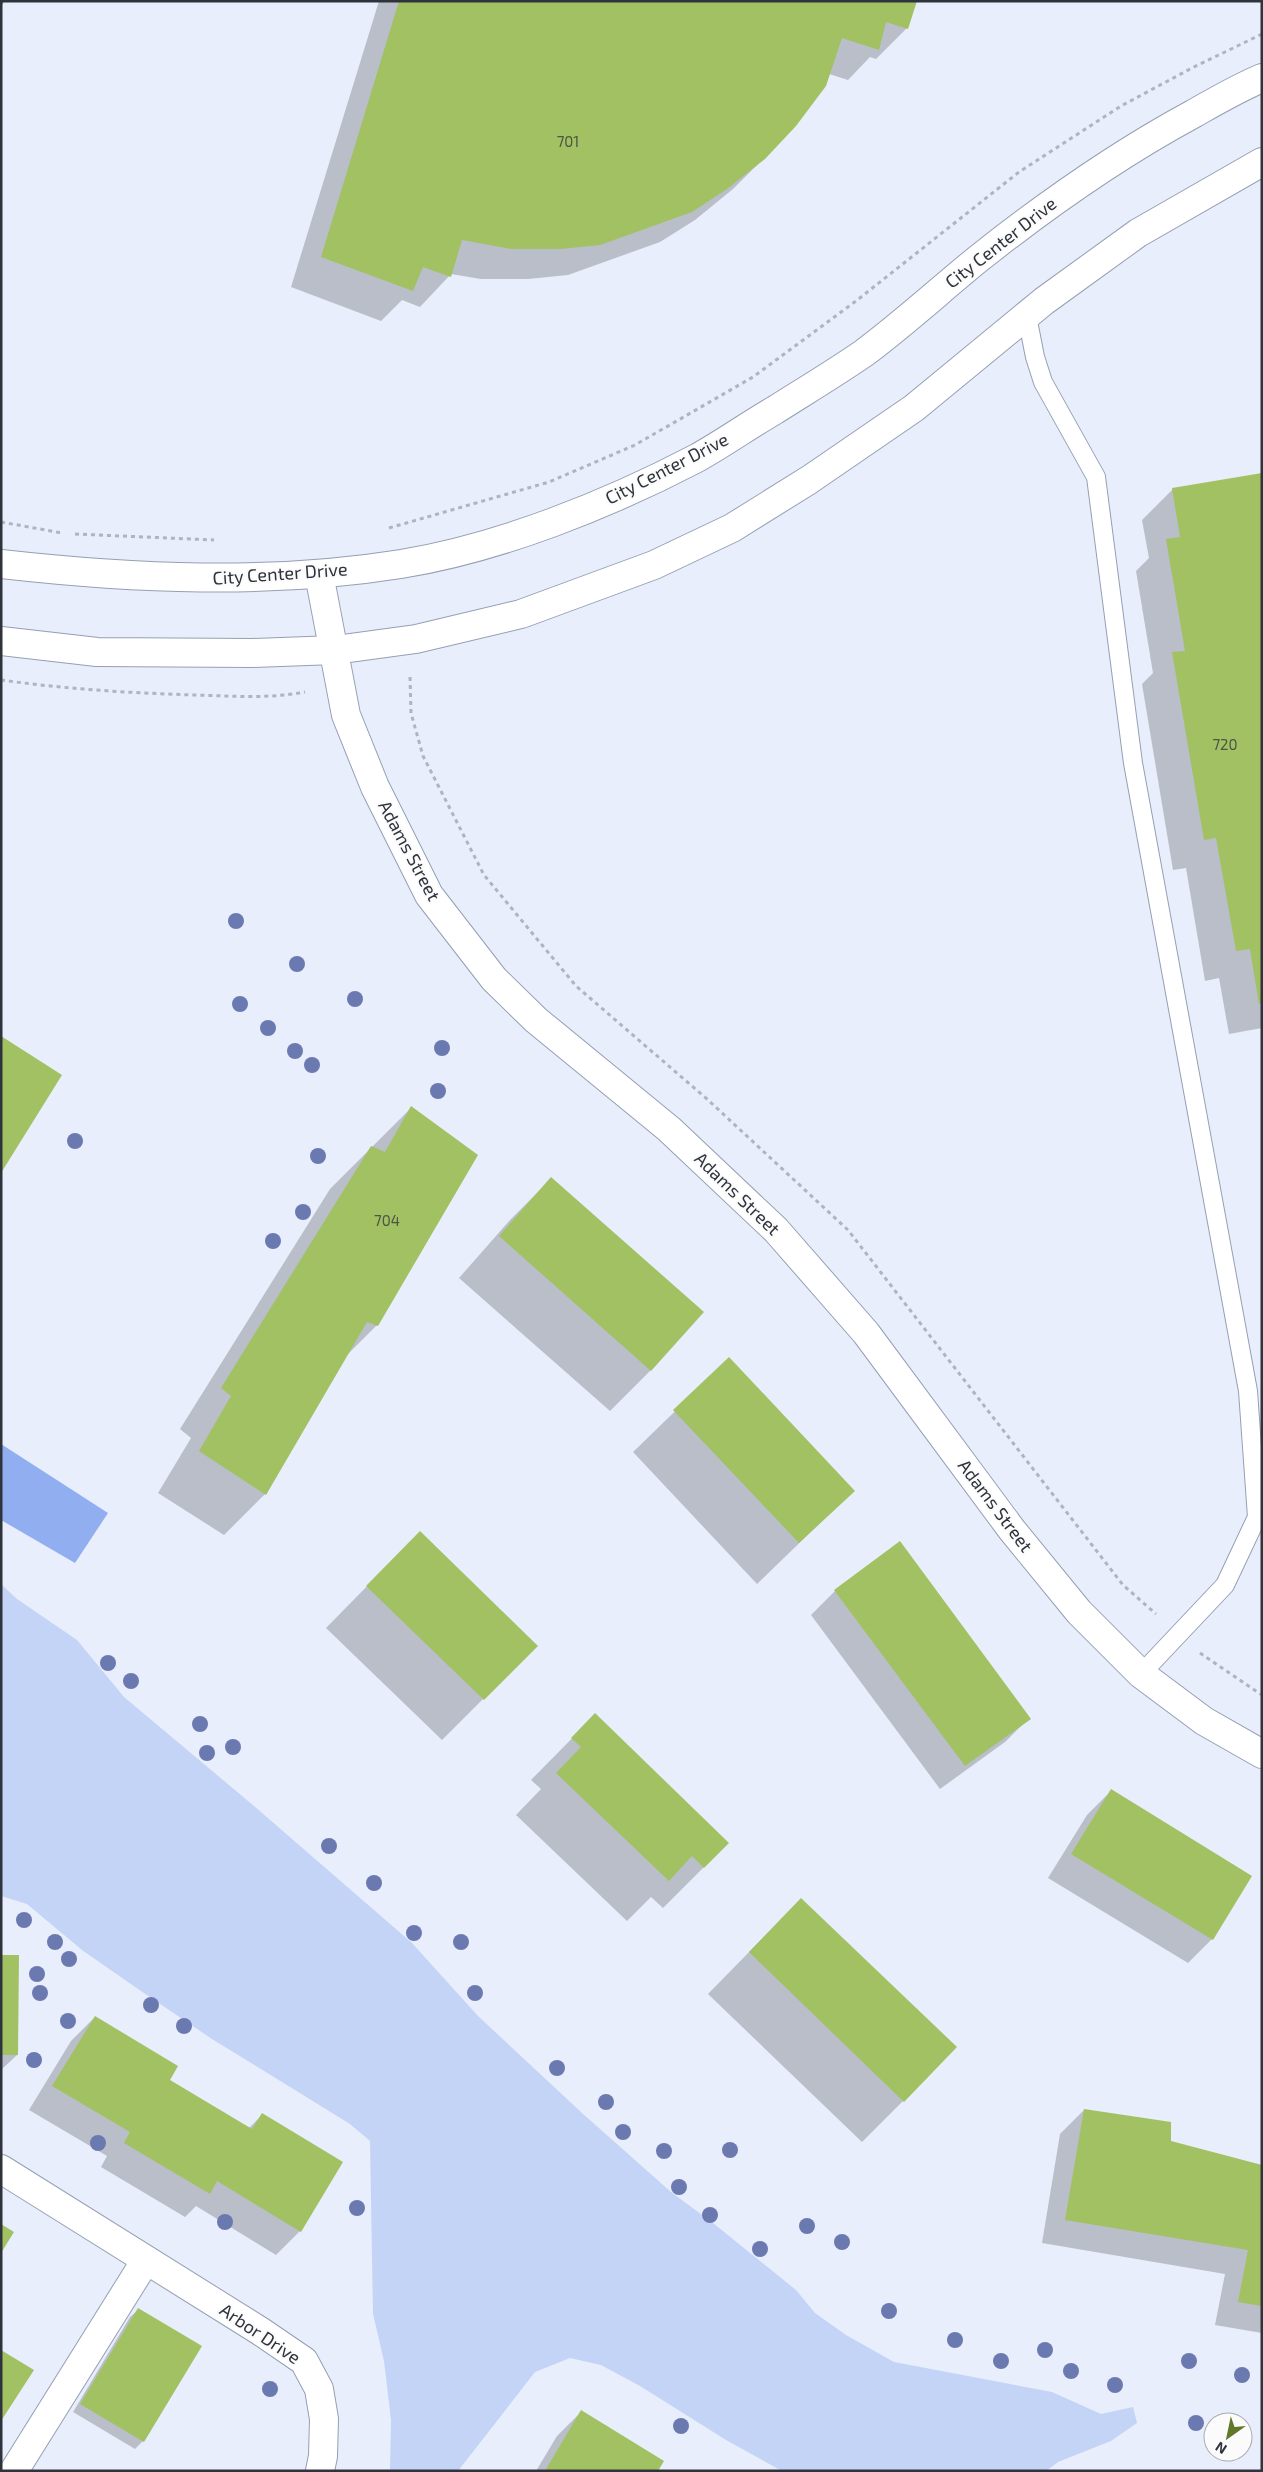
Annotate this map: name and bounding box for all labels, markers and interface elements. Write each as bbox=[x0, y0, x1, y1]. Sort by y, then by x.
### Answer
house number: 701 bbox=[557, 132, 579, 150]
street label: City Center Drive bbox=[940, 192, 1060, 293]
street label: City Center Drive bbox=[601, 428, 732, 509]
street label: City Center Drive bbox=[212, 557, 348, 589]
house number: 720 bbox=[1212, 735, 1238, 753]
street label: Adams Street bbox=[374, 797, 446, 905]
street label: Adams Street bbox=[690, 1147, 785, 1240]
house number: 704 bbox=[374, 1211, 400, 1229]
street label: Adams Street bbox=[954, 1455, 1038, 1556]
street label: Arbor Drive bbox=[216, 2298, 305, 2368]
north arrow bbox=[1203, 2412, 1253, 2462]
text: N bbox=[1212, 2438, 1230, 2458]

